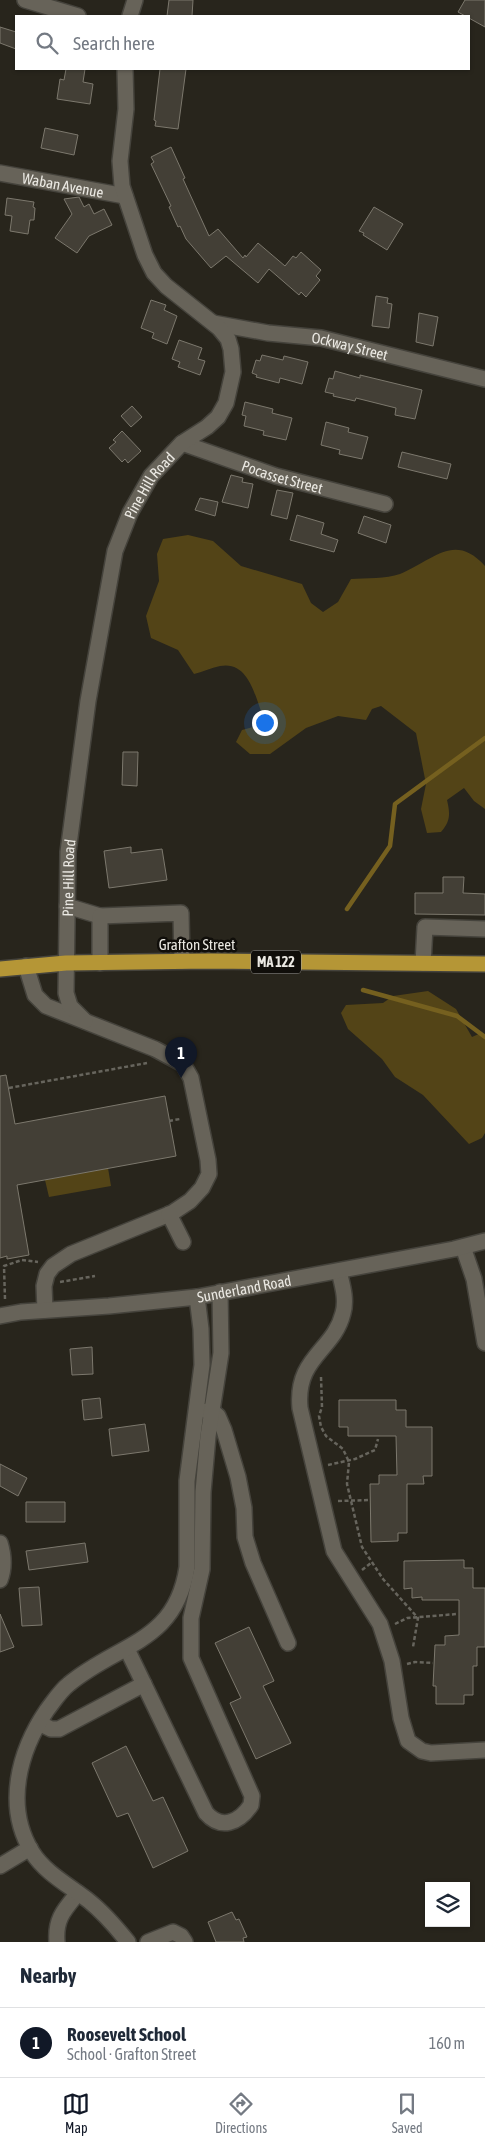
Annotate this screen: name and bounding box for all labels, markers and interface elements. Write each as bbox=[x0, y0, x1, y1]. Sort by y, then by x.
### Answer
search box bbox=[15, 15, 470, 70]
icon: search bbox=[33, 29, 61, 57]
text: Search here bbox=[73, 32, 155, 54]
street label: Waban Avenue bbox=[21, 169, 105, 200]
street label: Ockway Street bbox=[311, 329, 390, 363]
street label: Pine Hill Road bbox=[120, 448, 178, 521]
street label: Pocasset Street bbox=[240, 456, 325, 496]
your location bbox=[252, 710, 278, 736]
street label: Pine Hill Road bbox=[59, 838, 78, 917]
street label: Grafton Street bbox=[159, 936, 235, 953]
road number: MA 122 bbox=[251, 950, 301, 974]
pin: 1 bbox=[165, 1037, 197, 1078]
street label: Sunderland Road bbox=[196, 1271, 293, 1305]
map controls bbox=[425, 1882, 470, 1927]
button: layers bbox=[425, 1882, 470, 1927]
text: Nearby bbox=[20, 1963, 76, 1987]
text: Roosevelt School bbox=[67, 2023, 186, 2045]
text: 1 bbox=[32, 2034, 40, 2052]
text: 160 m bbox=[429, 2034, 465, 2052]
text: School · Grafton Street bbox=[67, 2045, 196, 2063]
tab: Map bbox=[62, 2090, 90, 2136]
tab: Directions bbox=[215, 2090, 267, 2136]
tab: Saved bbox=[392, 2090, 423, 2136]

